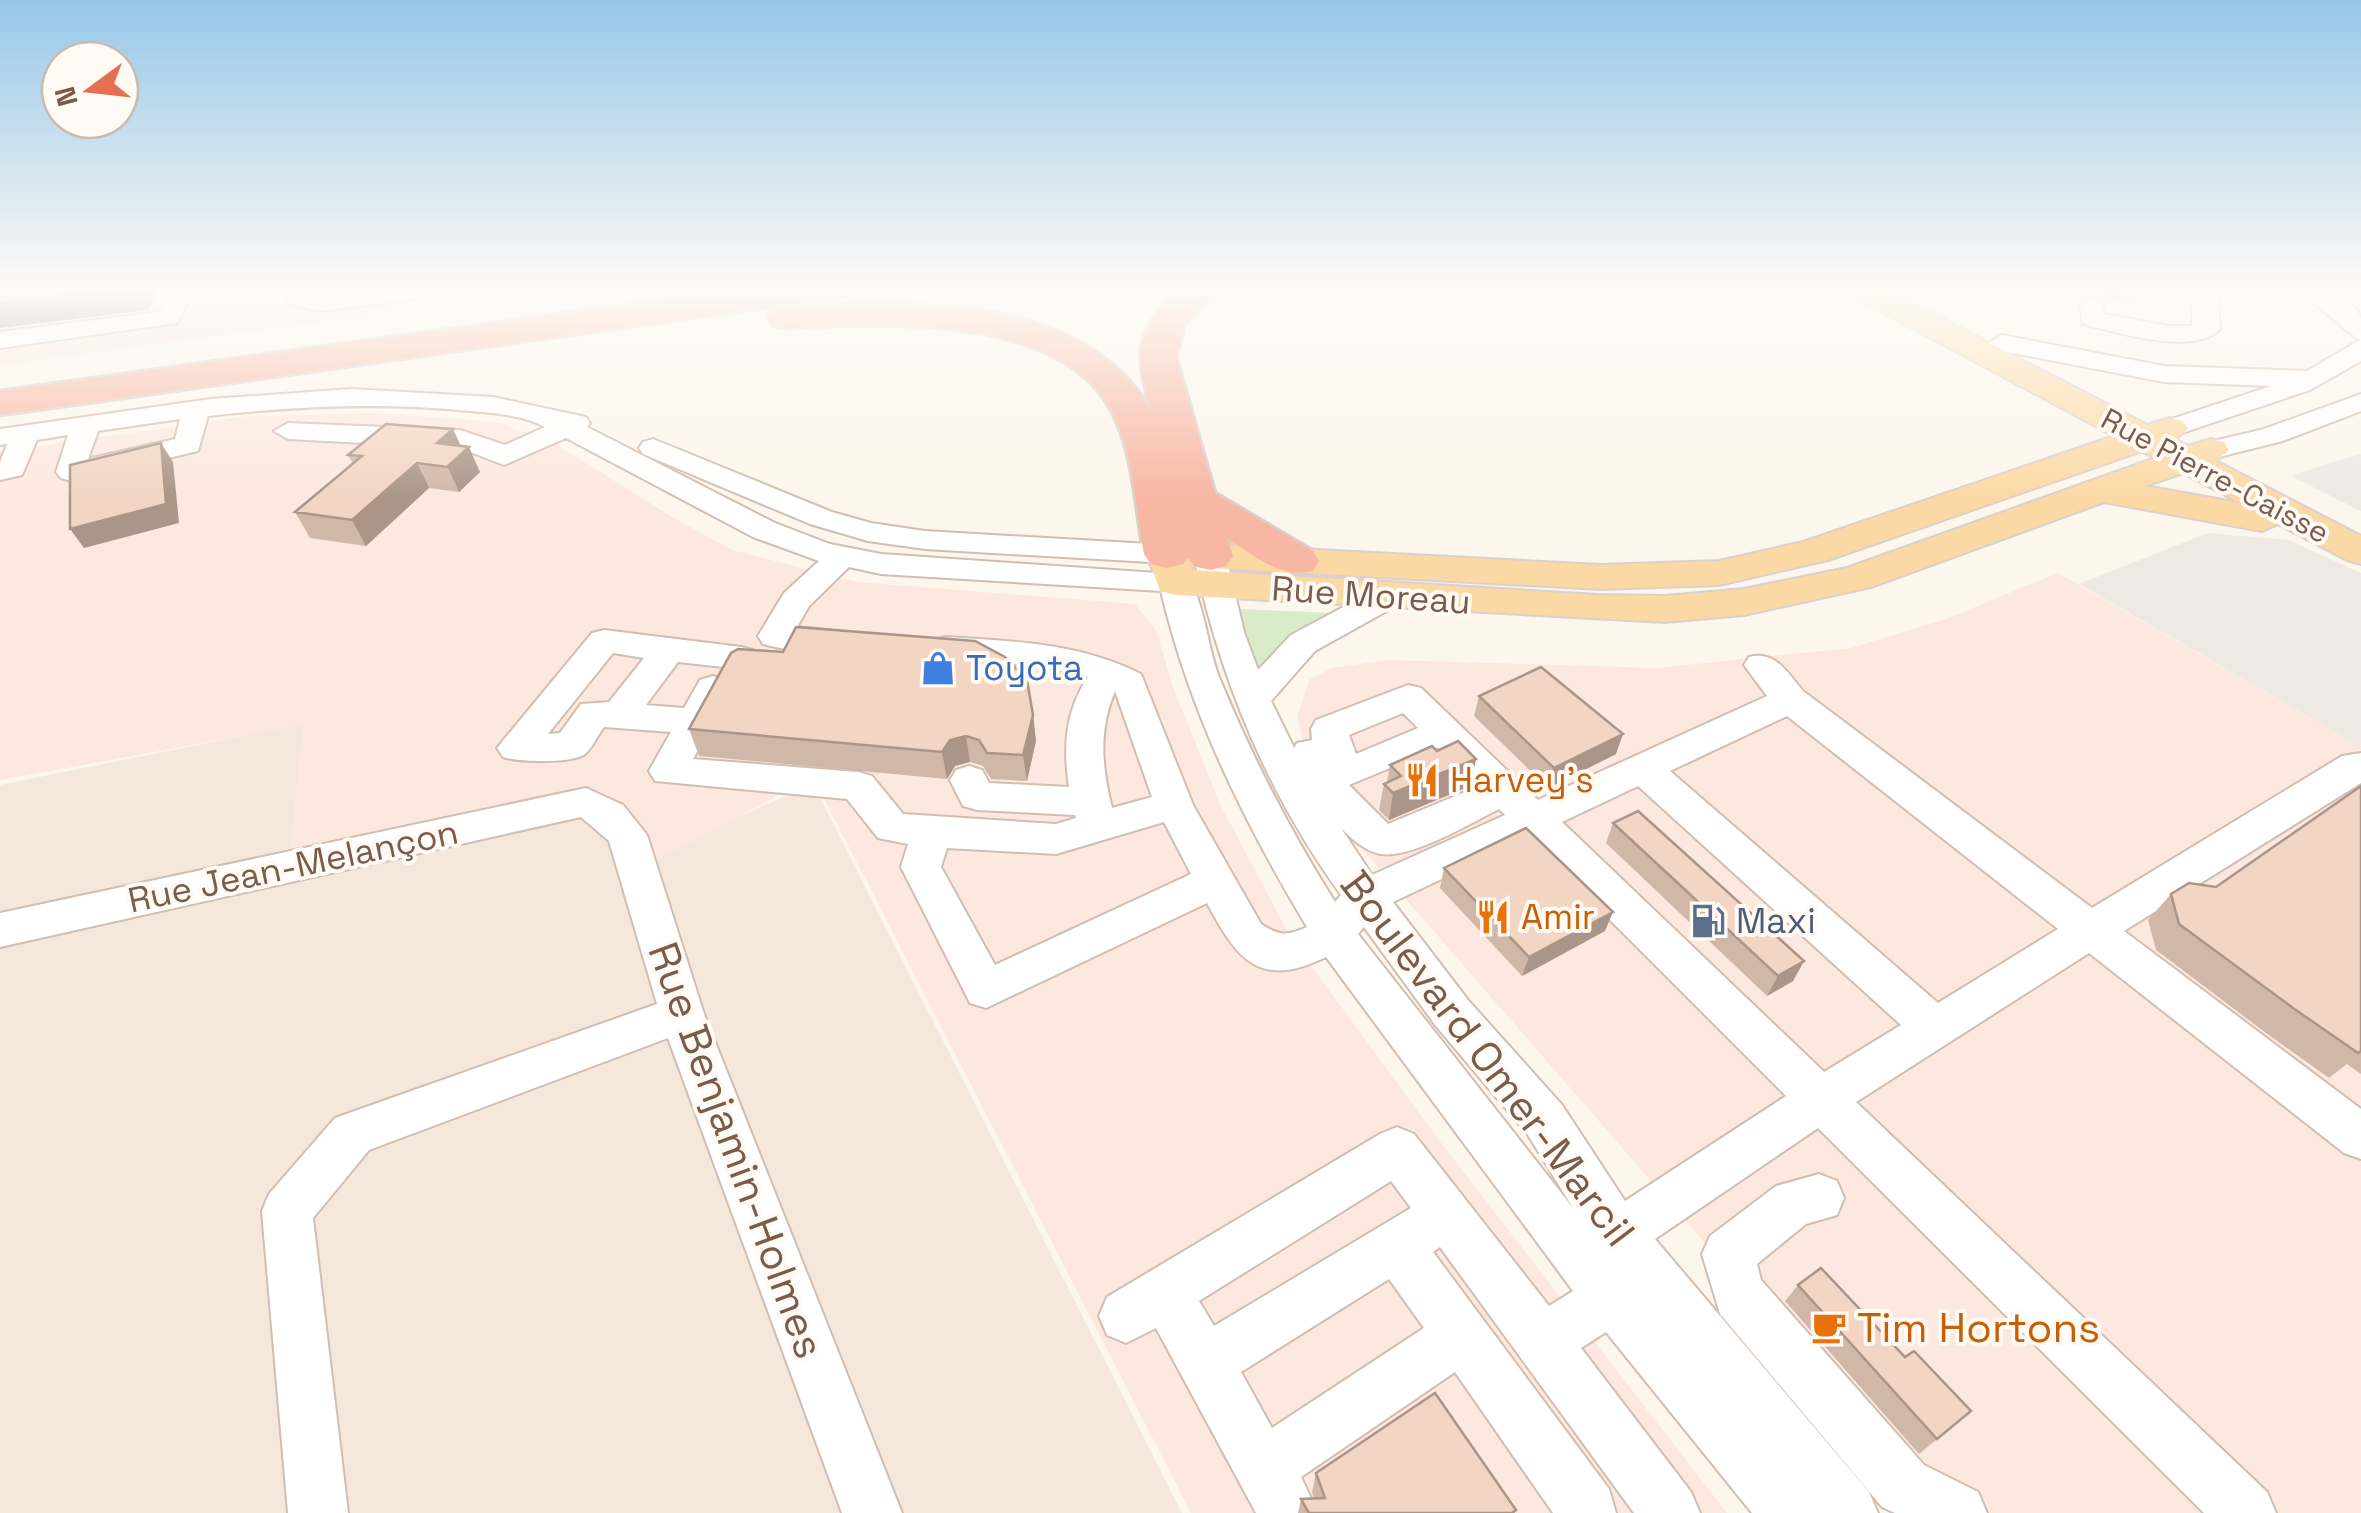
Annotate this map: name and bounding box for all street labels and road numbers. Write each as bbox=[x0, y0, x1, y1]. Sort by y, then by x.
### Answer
street label: Rue Pierre-Caisse bbox=[2095, 399, 2336, 552]
street label: Rue Moreau bbox=[1270, 566, 1472, 624]
street label: Rue Jean-Melançon bbox=[124, 810, 462, 922]
street label: Boulevard Omer-Marcil bbox=[1329, 860, 1646, 1257]
street label: Rue Benjamin-Holmes bbox=[637, 935, 836, 1365]

